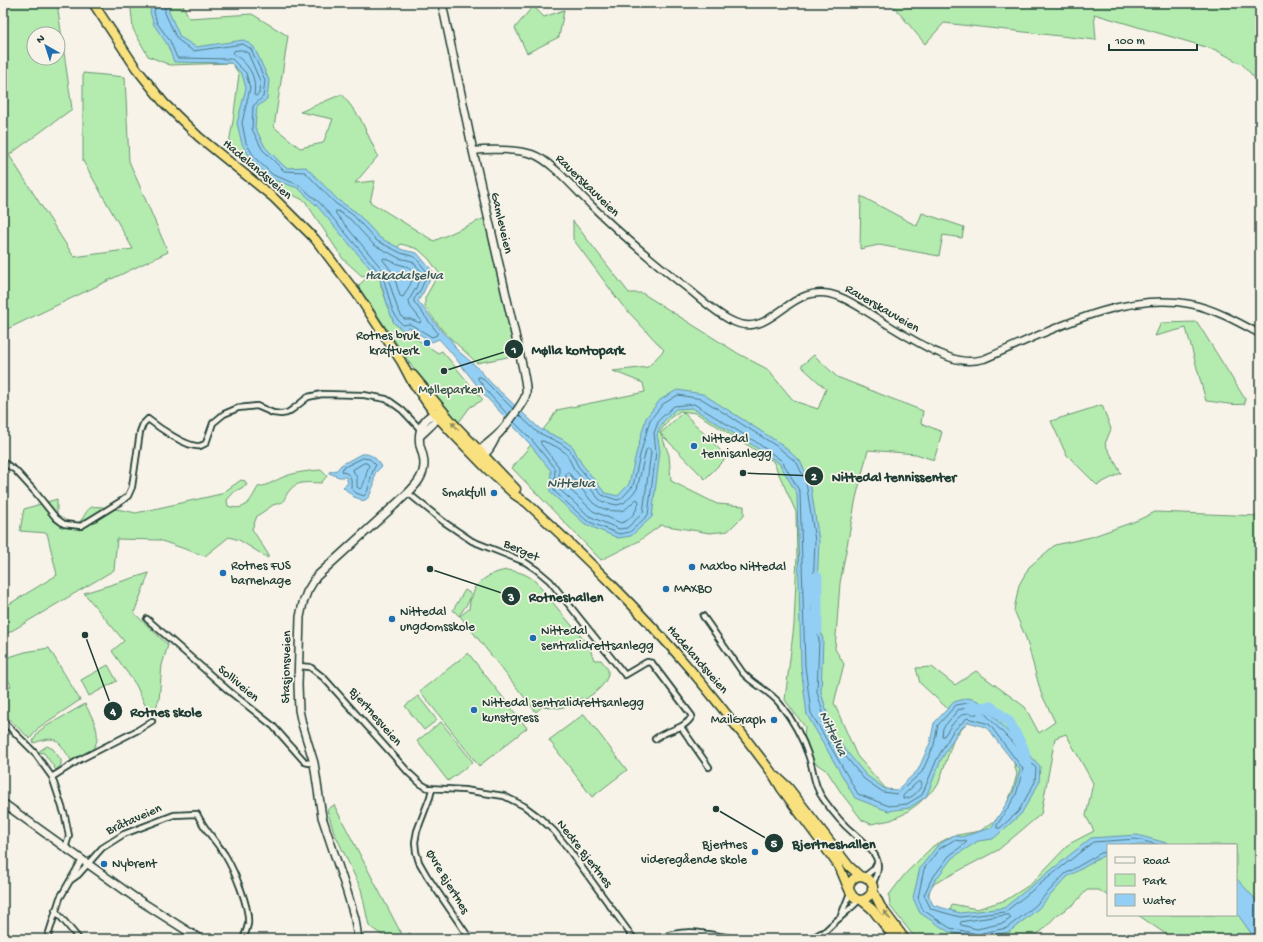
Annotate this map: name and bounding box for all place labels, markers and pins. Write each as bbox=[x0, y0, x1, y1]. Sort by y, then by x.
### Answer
place label: Rotnes bruk kraftverk bbox=[356, 329, 420, 359]
callout: Mølla kontopark bbox=[504, 336, 633, 362]
marker: Rotnes bruk kraftverk bbox=[422, 338, 432, 348]
place label: Nittedal tennisanlegg bbox=[701, 432, 772, 462]
marker: Nittedal tennisanlegg bbox=[689, 441, 699, 451]
callout: Nittedal tennissenter bbox=[804, 463, 965, 489]
place label: Smakfull bbox=[442, 486, 486, 501]
marker: Smakfull bbox=[489, 488, 499, 498]
place label: Rotnes FUS barnehage bbox=[231, 559, 292, 589]
place label: Maxbo Nittedal bbox=[700, 560, 786, 575]
marker: Maxbo Nittedal bbox=[687, 562, 697, 572]
marker: Rotnes FUS barnehage bbox=[218, 568, 228, 578]
place label: MAXBO bbox=[674, 582, 712, 597]
callout: Rotneshallen bbox=[501, 583, 611, 609]
marker: MAXBO bbox=[661, 584, 671, 594]
place label: Nittedal ungdomsskole bbox=[400, 605, 475, 635]
marker: Nittedal ungdomsskole bbox=[387, 614, 397, 624]
place label: Nittedal sentralidrettsanlegg bbox=[541, 624, 654, 654]
marker: Nittedal sentralidrettsanlegg bbox=[528, 633, 538, 643]
place label: Nittedal sentralidrettsanlegg kunstgress bbox=[482, 696, 644, 726]
callout: Rotnes skole bbox=[103, 698, 210, 724]
marker: Nittedal sentralidrettsanlegg kunstgress bbox=[469, 705, 479, 715]
place label: MailGraph bbox=[711, 713, 766, 728]
marker: MailGraph bbox=[769, 715, 779, 725]
callout: Bjertneshallen bbox=[764, 830, 884, 856]
place label: Bjertnes videregående skole bbox=[641, 838, 748, 868]
marker: Bjertnes videregående skole bbox=[750, 847, 760, 857]
place label: Nybrent bbox=[112, 857, 158, 872]
marker: Nybrent bbox=[99, 859, 109, 869]

